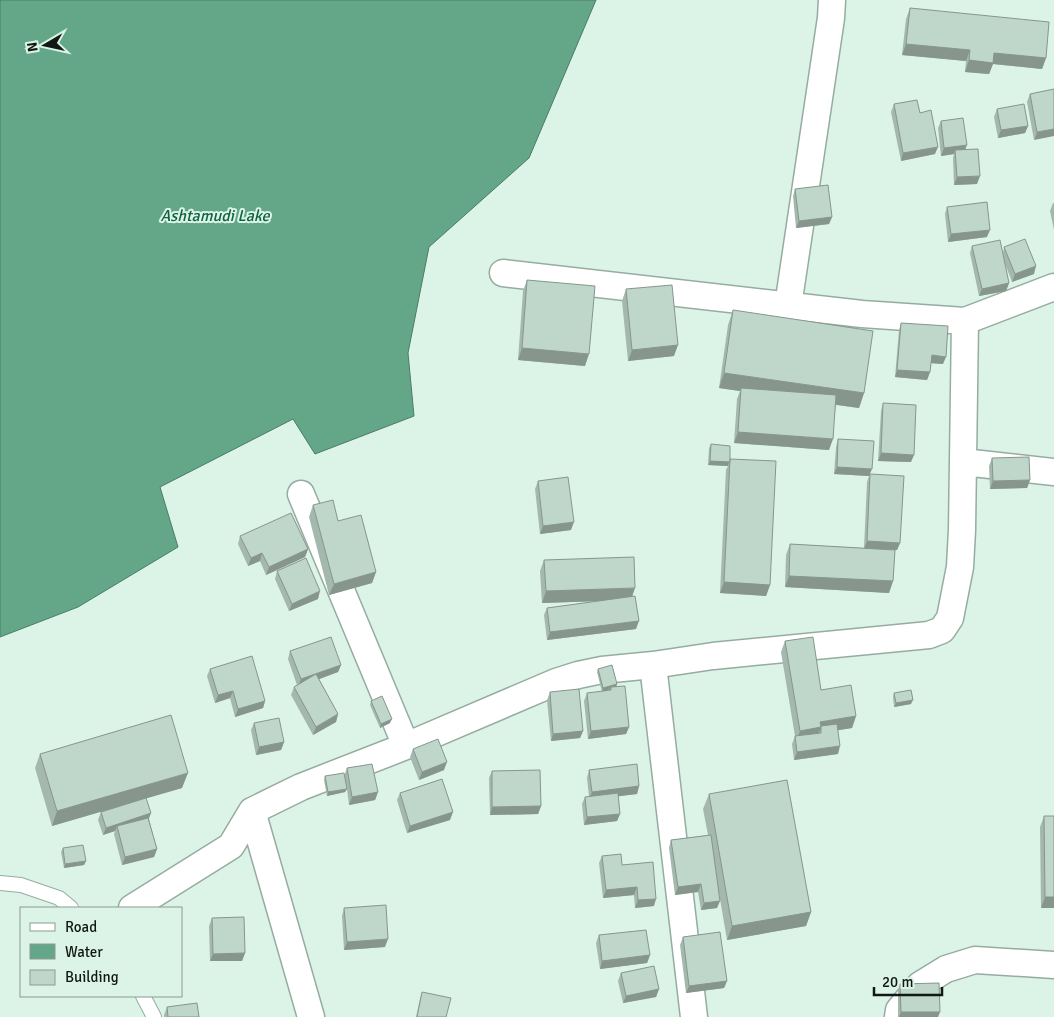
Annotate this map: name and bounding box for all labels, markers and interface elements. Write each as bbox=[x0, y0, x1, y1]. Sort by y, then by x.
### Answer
north arrow bbox=[20, 20, 70, 70]
text: N bbox=[23, 41, 42, 53]
water label: Ashtamudi Lake bbox=[160, 206, 270, 226]
legend bbox=[20, 907, 182, 997]
text: Road bbox=[65, 918, 97, 936]
text: Water bbox=[65, 943, 103, 961]
scale bar bbox=[874, 964, 942, 996]
text: Building bbox=[65, 968, 119, 986]
text: 20 m bbox=[882, 973, 913, 991]

